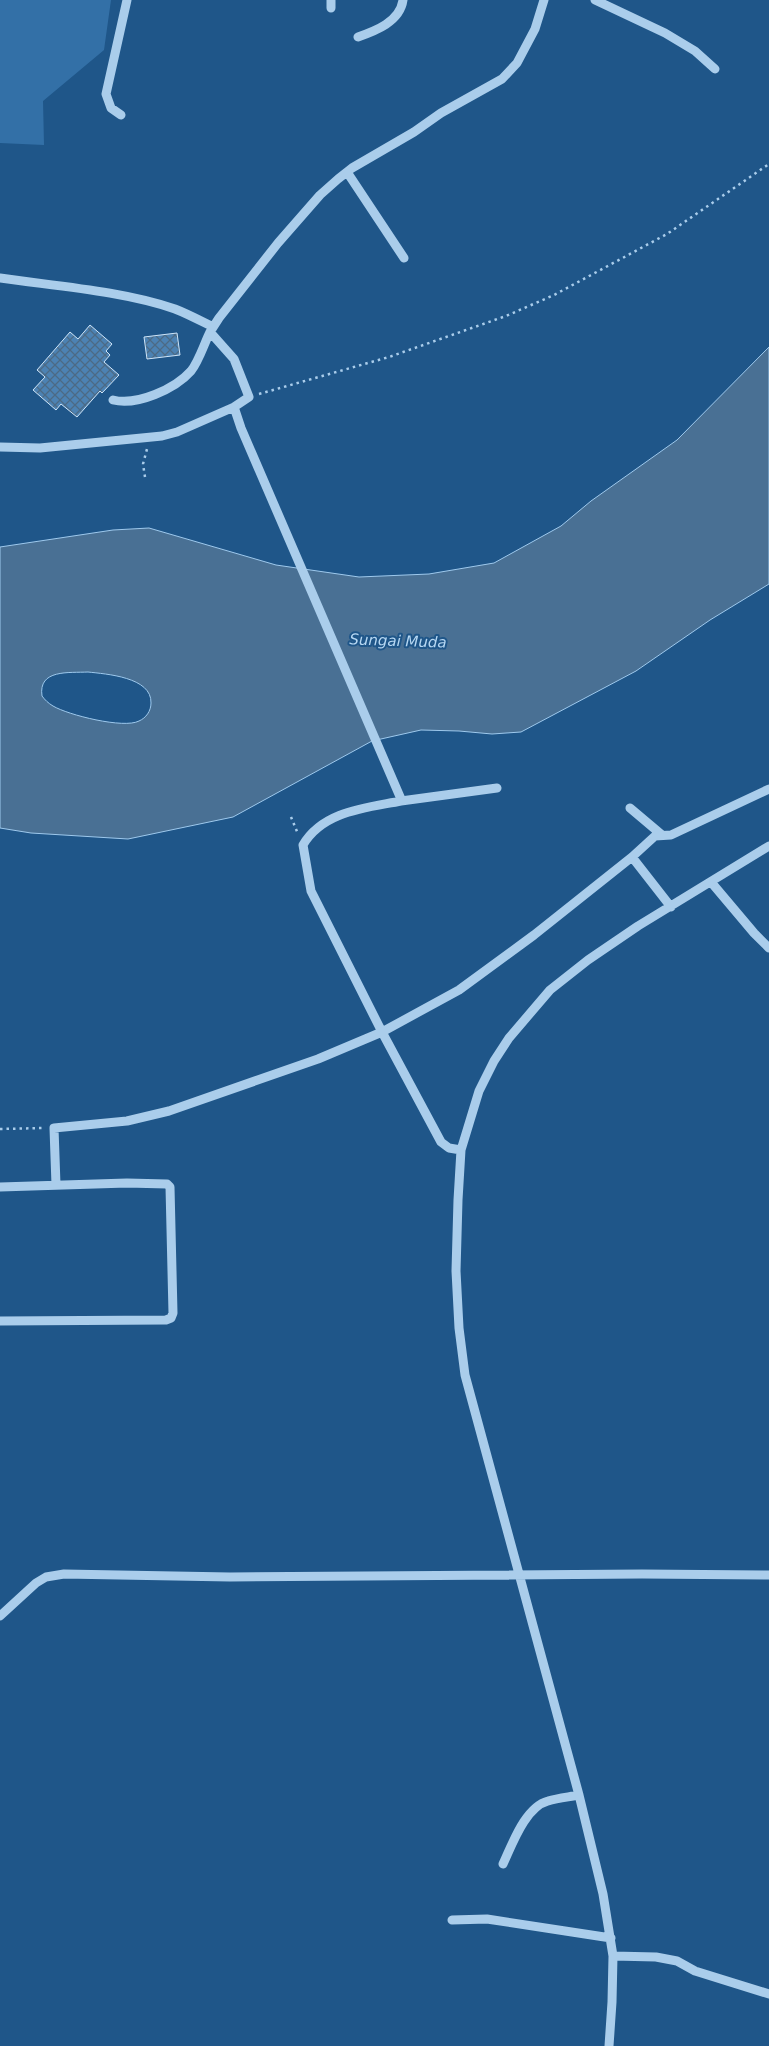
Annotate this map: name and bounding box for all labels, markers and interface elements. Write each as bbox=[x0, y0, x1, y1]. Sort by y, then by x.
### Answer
water label: Sungai Muda bbox=[349, 630, 447, 652]

